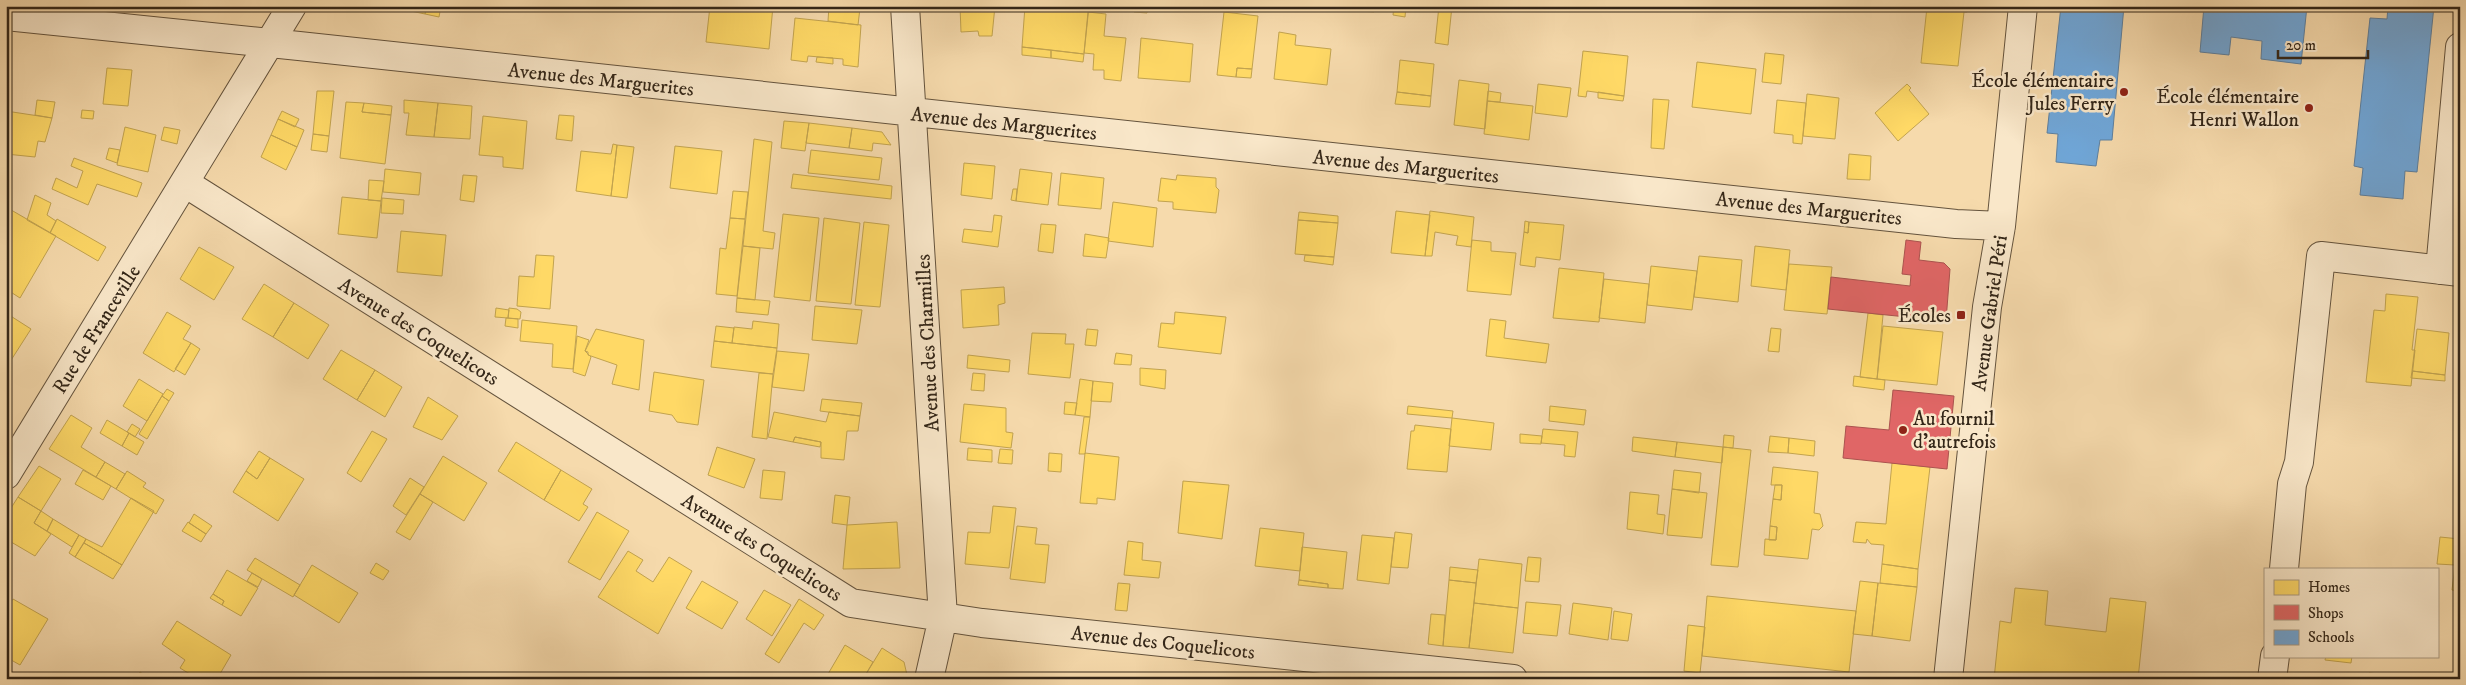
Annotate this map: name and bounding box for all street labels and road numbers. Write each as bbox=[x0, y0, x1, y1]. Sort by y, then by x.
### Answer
street label: Avenue des Marguerites bbox=[507, 58, 695, 103]
street label: Avenue des Marguerites bbox=[910, 102, 1098, 147]
street label: Avenue des Marguerites bbox=[1312, 145, 1500, 190]
street label: Avenue des Marguerites bbox=[1715, 187, 1903, 232]
street label: Avenue Gabriel Péri bbox=[1967, 234, 2014, 393]
street label: Avenue des Charmilles bbox=[911, 253, 946, 432]
street label: Rue de Franceville bbox=[48, 261, 147, 399]
street label: Avenue des Coquelicots bbox=[333, 273, 503, 392]
street label: Avenue des Coquelicots bbox=[676, 489, 846, 608]
street label: Avenue des Coquelicots bbox=[1070, 621, 1256, 666]

